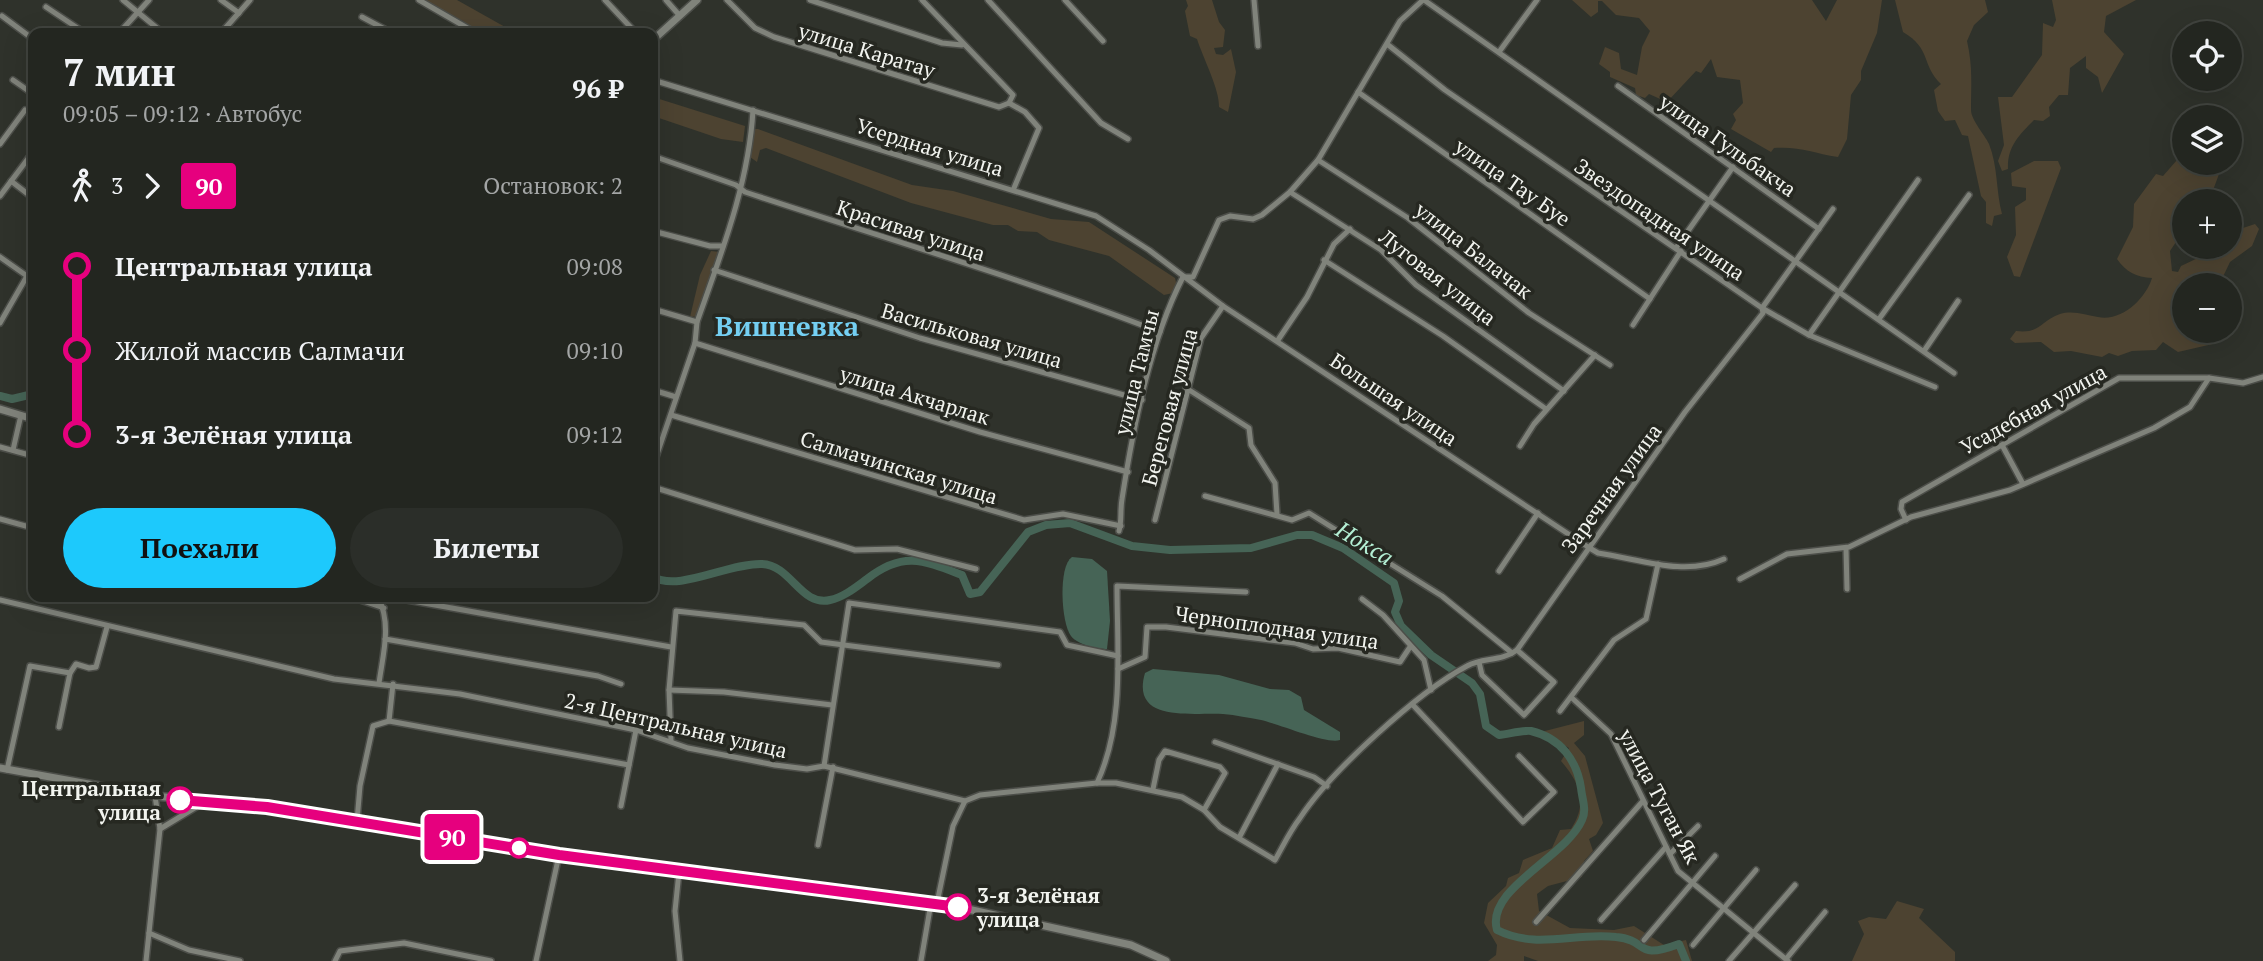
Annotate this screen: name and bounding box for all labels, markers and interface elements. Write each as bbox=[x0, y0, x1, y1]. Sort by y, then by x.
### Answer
street label: улица Каратау bbox=[794, 16, 939, 84]
map controls bbox=[2172, 21, 2242, 343]
button: locate bbox=[2172, 21, 2242, 91]
text: 7 мин bbox=[63, 47, 176, 97]
text: 96 ₽ bbox=[572, 71, 623, 105]
street label: улица Гульбакча bbox=[1653, 87, 1802, 203]
text: 09:05 – 09:12 · Автобус bbox=[63, 98, 302, 129]
button: layers bbox=[2172, 105, 2242, 175]
street label: Усердная улица bbox=[853, 111, 1007, 183]
street label: улица Тау Буе bbox=[1449, 131, 1576, 232]
street label: Звездопадная улица bbox=[1569, 151, 1751, 287]
icon: walk bbox=[63, 167, 101, 205]
icon: forward bbox=[133, 167, 171, 205]
text: 3 bbox=[111, 170, 123, 201]
text: 90 bbox=[195, 170, 222, 202]
text: Остановок: 2 bbox=[483, 170, 623, 201]
button: + bbox=[2172, 189, 2242, 259]
street label: Красивая улица bbox=[833, 193, 989, 267]
street label: улица Балачак bbox=[1409, 195, 1539, 305]
street label: Луговая улица bbox=[1373, 222, 1502, 332]
text: Центральная улица bbox=[115, 249, 372, 283]
text: 09:08 bbox=[566, 251, 623, 282]
button: − bbox=[2172, 273, 2242, 343]
street label: Васильковая улица bbox=[878, 296, 1066, 374]
street label: улица Тамчы bbox=[1107, 306, 1165, 439]
district label: Вишневка bbox=[715, 307, 859, 344]
street label: Береговая улица bbox=[1135, 325, 1204, 489]
text: Жилой массив Салмачи bbox=[115, 333, 405, 367]
text: 09:10 bbox=[566, 335, 623, 366]
street label: Большая улица bbox=[1325, 346, 1463, 452]
street label: Усадебная улица bbox=[1955, 357, 2112, 461]
street label: улица Акчарлак bbox=[836, 359, 994, 431]
text: 3-я Зелёная улица bbox=[115, 417, 352, 451]
street label: Заречная улица bbox=[1555, 417, 1668, 558]
text: 09:12 bbox=[566, 419, 623, 450]
street label: Салмачинская улица bbox=[797, 424, 1001, 510]
button: Поехали bbox=[63, 508, 336, 588]
button: Билеты bbox=[350, 508, 623, 588]
water label: Нокса bbox=[1330, 513, 1399, 572]
street label: Черноплодная улица bbox=[1173, 599, 1381, 655]
street label: 2-я Центральная улица bbox=[562, 686, 790, 764]
street label: улица Туган Як bbox=[1612, 723, 1708, 869]
place label: Центральная улица bbox=[22, 774, 161, 826]
marker: Центральная улица bbox=[167, 787, 193, 813]
line badge: 90 bbox=[420, 814, 484, 860]
text: 90 bbox=[438, 821, 466, 853]
unlabelled marker bbox=[509, 838, 529, 858]
place label: 3-я Зелёная улица bbox=[976, 881, 1100, 933]
marker: 3-я Зелёная улица bbox=[945, 894, 971, 920]

